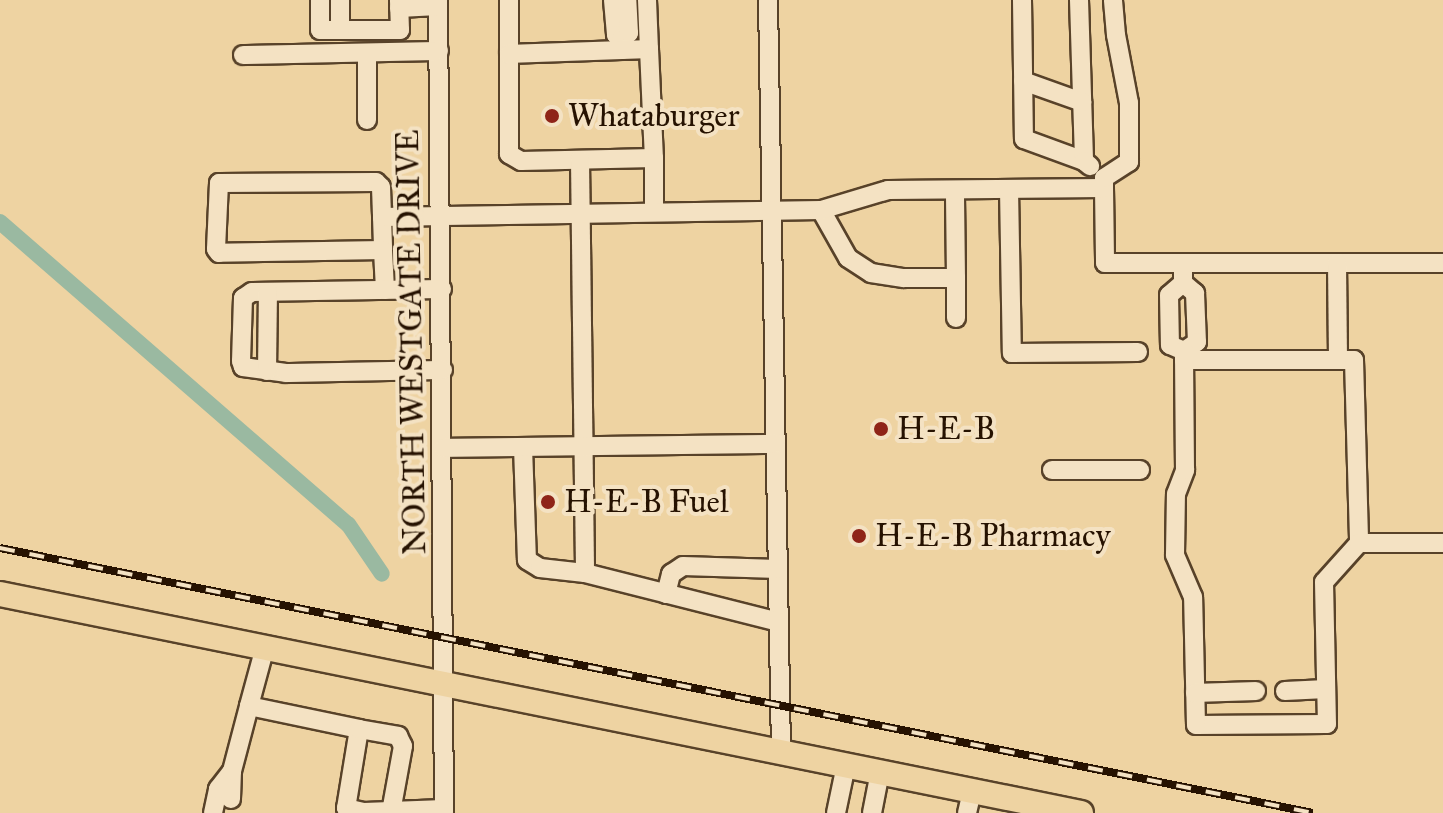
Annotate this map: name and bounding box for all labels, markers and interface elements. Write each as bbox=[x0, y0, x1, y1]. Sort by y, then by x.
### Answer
place label: Whataburger bbox=[568, 97, 739, 135]
marker: Whataburger bbox=[543, 107, 561, 125]
street label: NORTH WESTGATE DRIVE bbox=[389, 129, 435, 555]
place label: H-E-B bbox=[897, 410, 995, 448]
marker: H-E-B bbox=[872, 420, 890, 438]
place label: H-E-B Fuel bbox=[564, 483, 729, 521]
marker: H-E-B Fuel bbox=[539, 493, 557, 511]
place label: H-E-B Pharmacy bbox=[875, 517, 1110, 555]
marker: H-E-B Pharmacy bbox=[850, 527, 868, 545]

